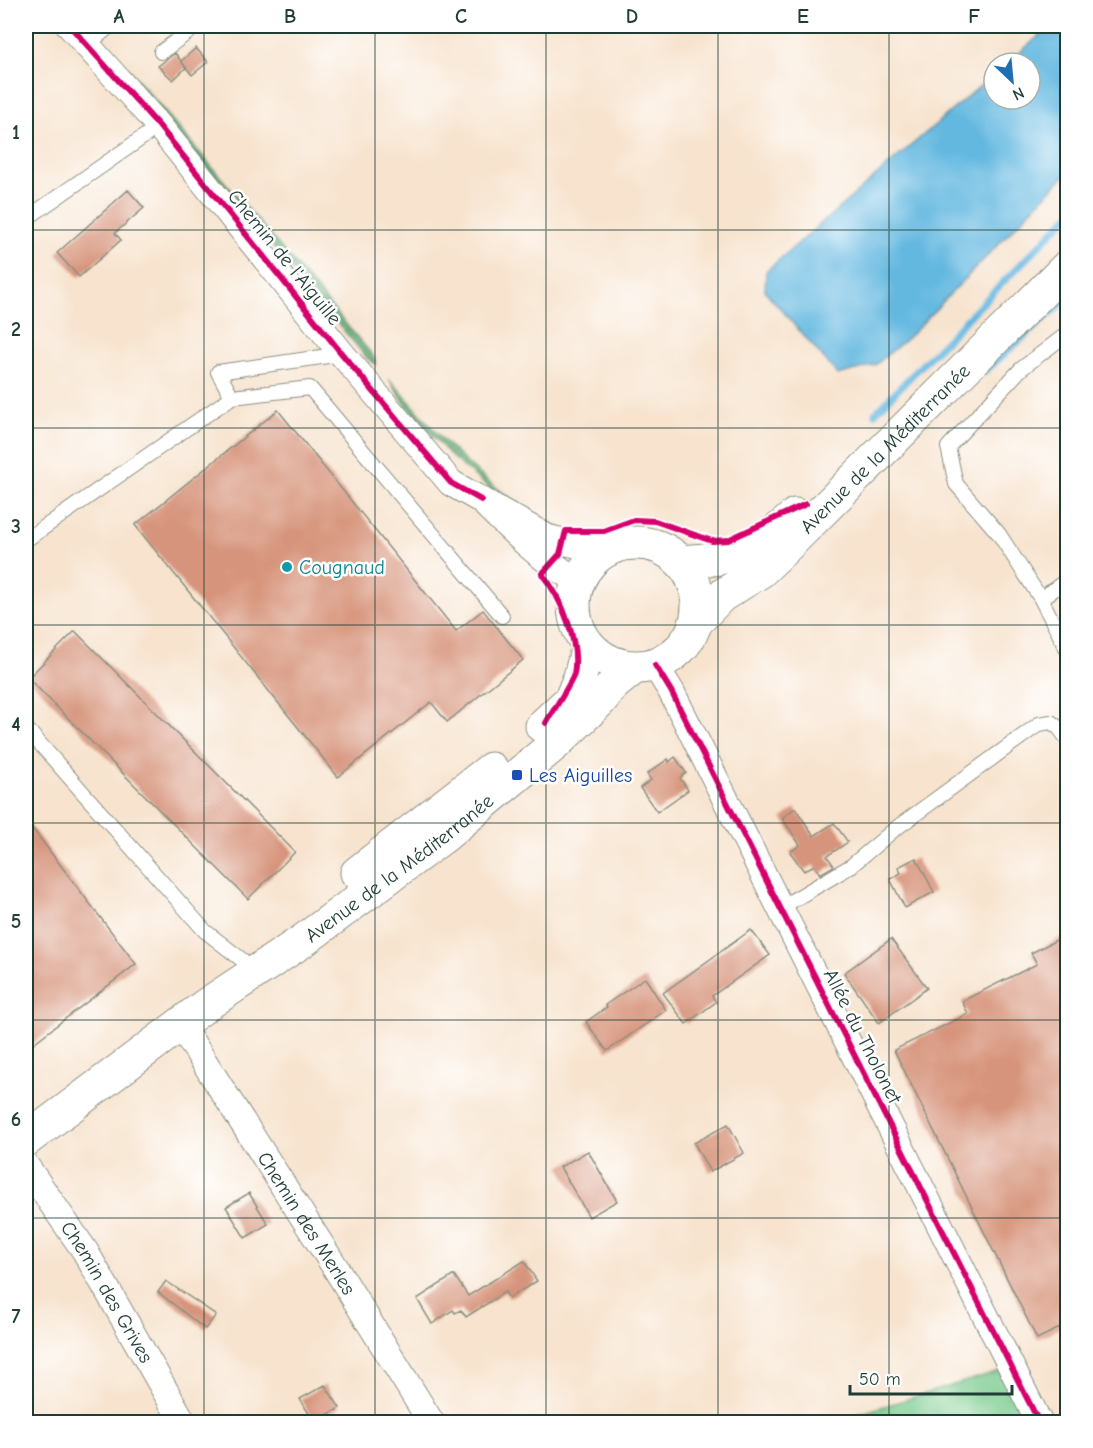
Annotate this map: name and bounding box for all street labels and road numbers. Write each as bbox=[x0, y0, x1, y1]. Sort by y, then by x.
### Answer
street label: Chemin de l'Aiguille bbox=[223, 185, 346, 330]
street label: Avenue de la Méditerranée bbox=[795, 359, 975, 538]
street label: Avenue de la Méditerranée bbox=[301, 789, 498, 947]
street label: Allée du Tholonet bbox=[819, 965, 907, 1109]
street label: Chemin des Merles bbox=[252, 1147, 360, 1299]
street label: Chemin des Grives bbox=[56, 1217, 158, 1367]

